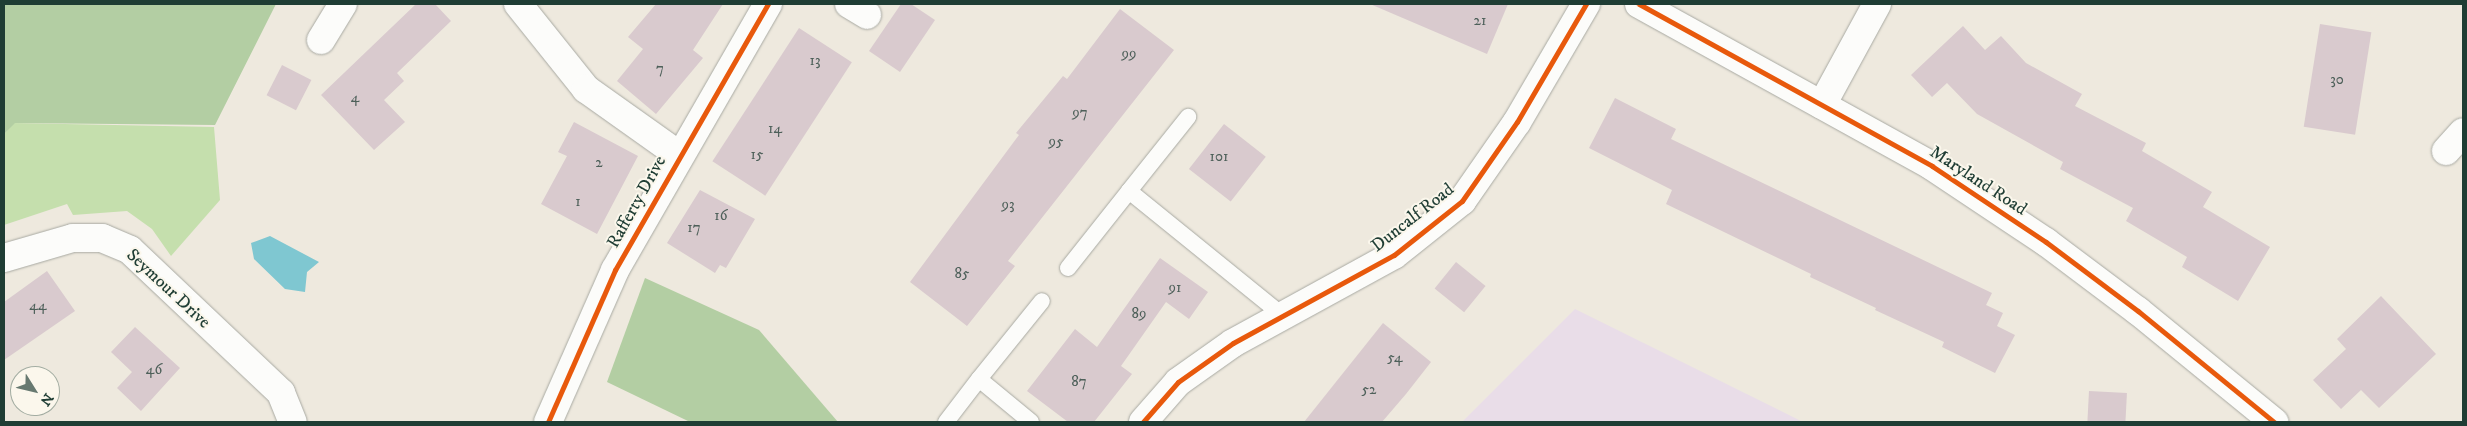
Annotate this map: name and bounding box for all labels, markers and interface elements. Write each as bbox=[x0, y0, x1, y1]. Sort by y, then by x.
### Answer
house number: 21 bbox=[1474, 12, 1486, 30]
house number: 99 bbox=[1122, 45, 1136, 63]
house number: 13 bbox=[809, 52, 821, 70]
house number: 7 bbox=[656, 60, 664, 78]
house number: 30 bbox=[2330, 71, 2344, 89]
house number: 4 bbox=[351, 89, 359, 107]
house number: 97 bbox=[1072, 104, 1088, 122]
house number: 14 bbox=[768, 120, 782, 138]
house number: 95 bbox=[1049, 133, 1063, 151]
street label: Maryland Road bbox=[1925, 142, 2031, 220]
house number: 15 bbox=[751, 146, 763, 164]
house number: 101 bbox=[1210, 148, 1228, 166]
street label: Rafferty Drive bbox=[603, 152, 671, 252]
house number: 2 bbox=[595, 154, 603, 172]
street label: Duncalf Road bbox=[1367, 179, 1459, 257]
house number: 1 bbox=[575, 193, 581, 211]
house number: 93 bbox=[1001, 196, 1015, 214]
house number: 16 bbox=[714, 207, 728, 225]
house number: 17 bbox=[687, 219, 701, 237]
street label: Seymour Drive bbox=[122, 245, 214, 333]
house number: 85 bbox=[955, 265, 969, 283]
house number: 91 bbox=[1169, 279, 1181, 297]
house number: 44 bbox=[29, 297, 47, 315]
house number: 89 bbox=[1132, 305, 1146, 323]
house number: 54 bbox=[1387, 349, 1403, 367]
house number: 46 bbox=[146, 361, 162, 379]
north arrow bbox=[10, 366, 60, 416]
house number: 87 bbox=[1071, 373, 1087, 391]
house number: 52 bbox=[1362, 381, 1376, 399]
text: N bbox=[36, 389, 57, 409]

